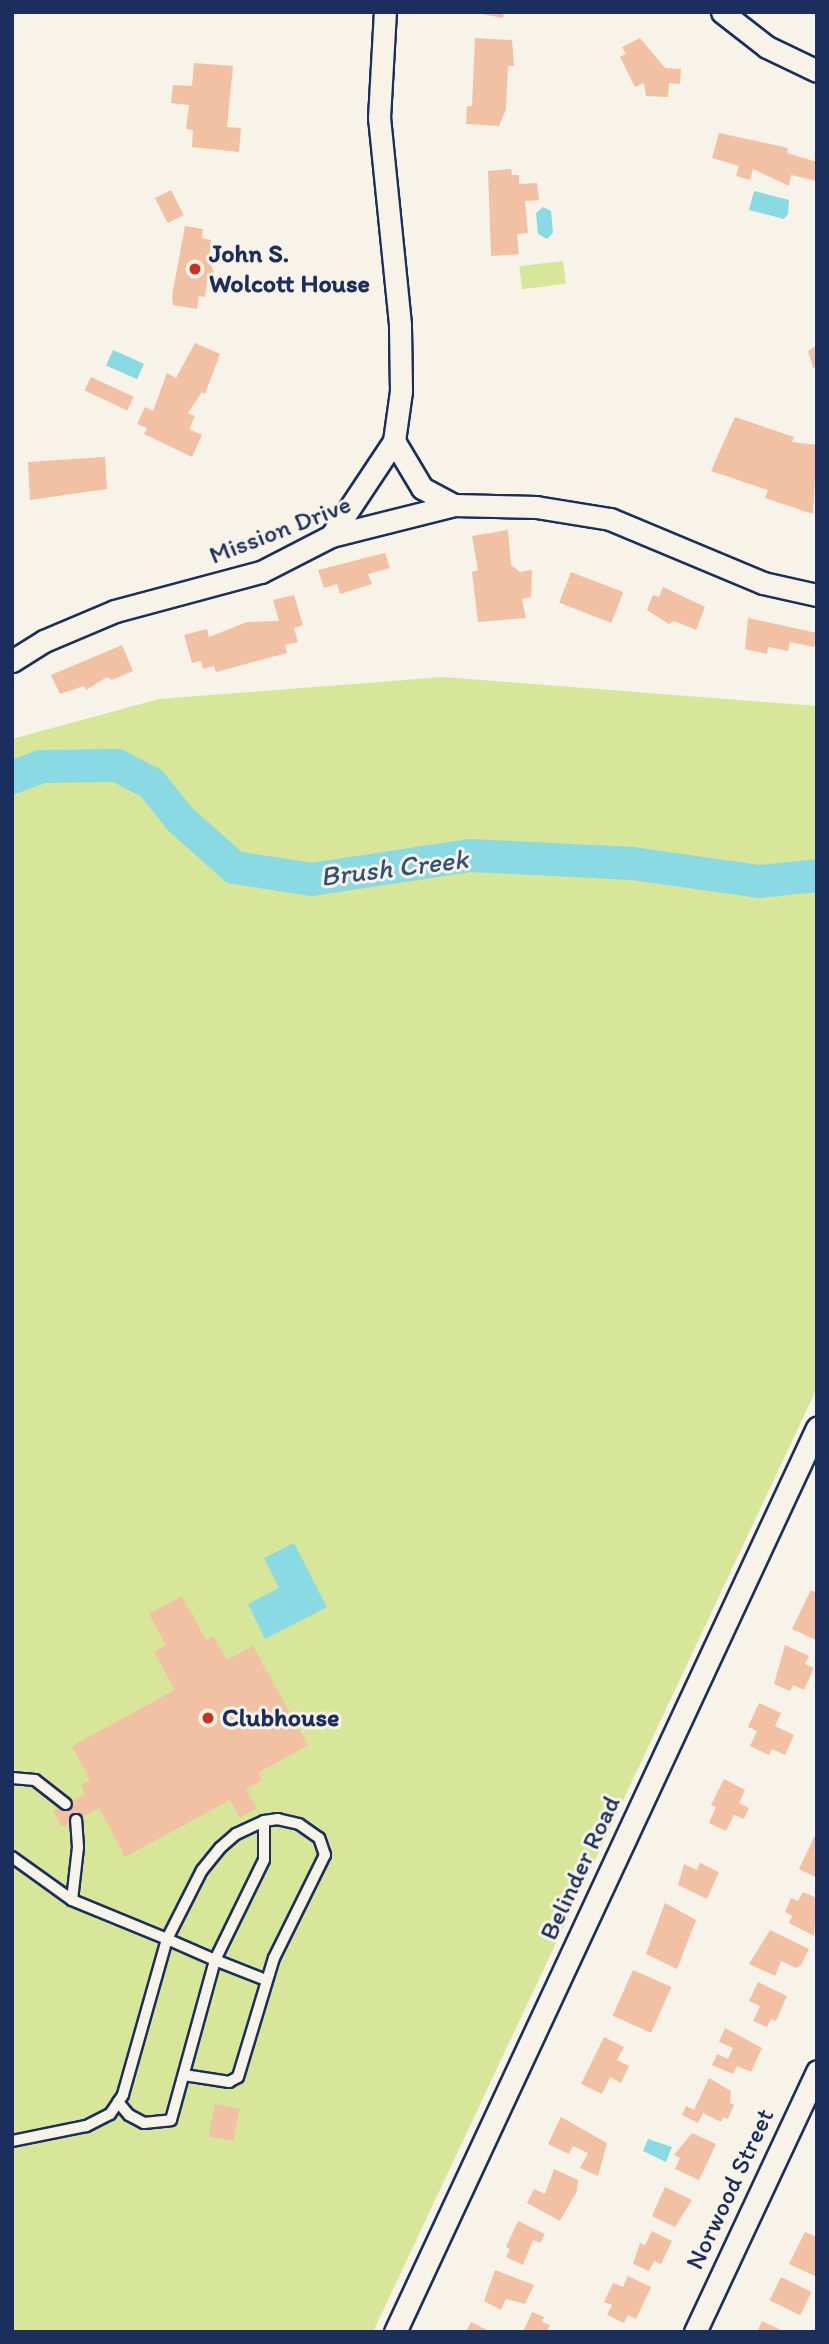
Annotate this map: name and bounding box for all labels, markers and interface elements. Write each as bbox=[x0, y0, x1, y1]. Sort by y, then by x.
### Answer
place label: John S. Wolcott House bbox=[209, 238, 370, 300]
marker: John S. Wolcott House bbox=[187, 261, 203, 277]
street label: Mission Drive bbox=[205, 489, 355, 571]
water label: Brush Creek bbox=[318, 841, 470, 893]
place label: Clubhouse bbox=[222, 1702, 339, 1734]
marker: Clubhouse bbox=[200, 1710, 216, 1726]
street label: Belinder Road bbox=[533, 1791, 627, 1945]
street label: Norwood Street bbox=[679, 2104, 781, 2274]

